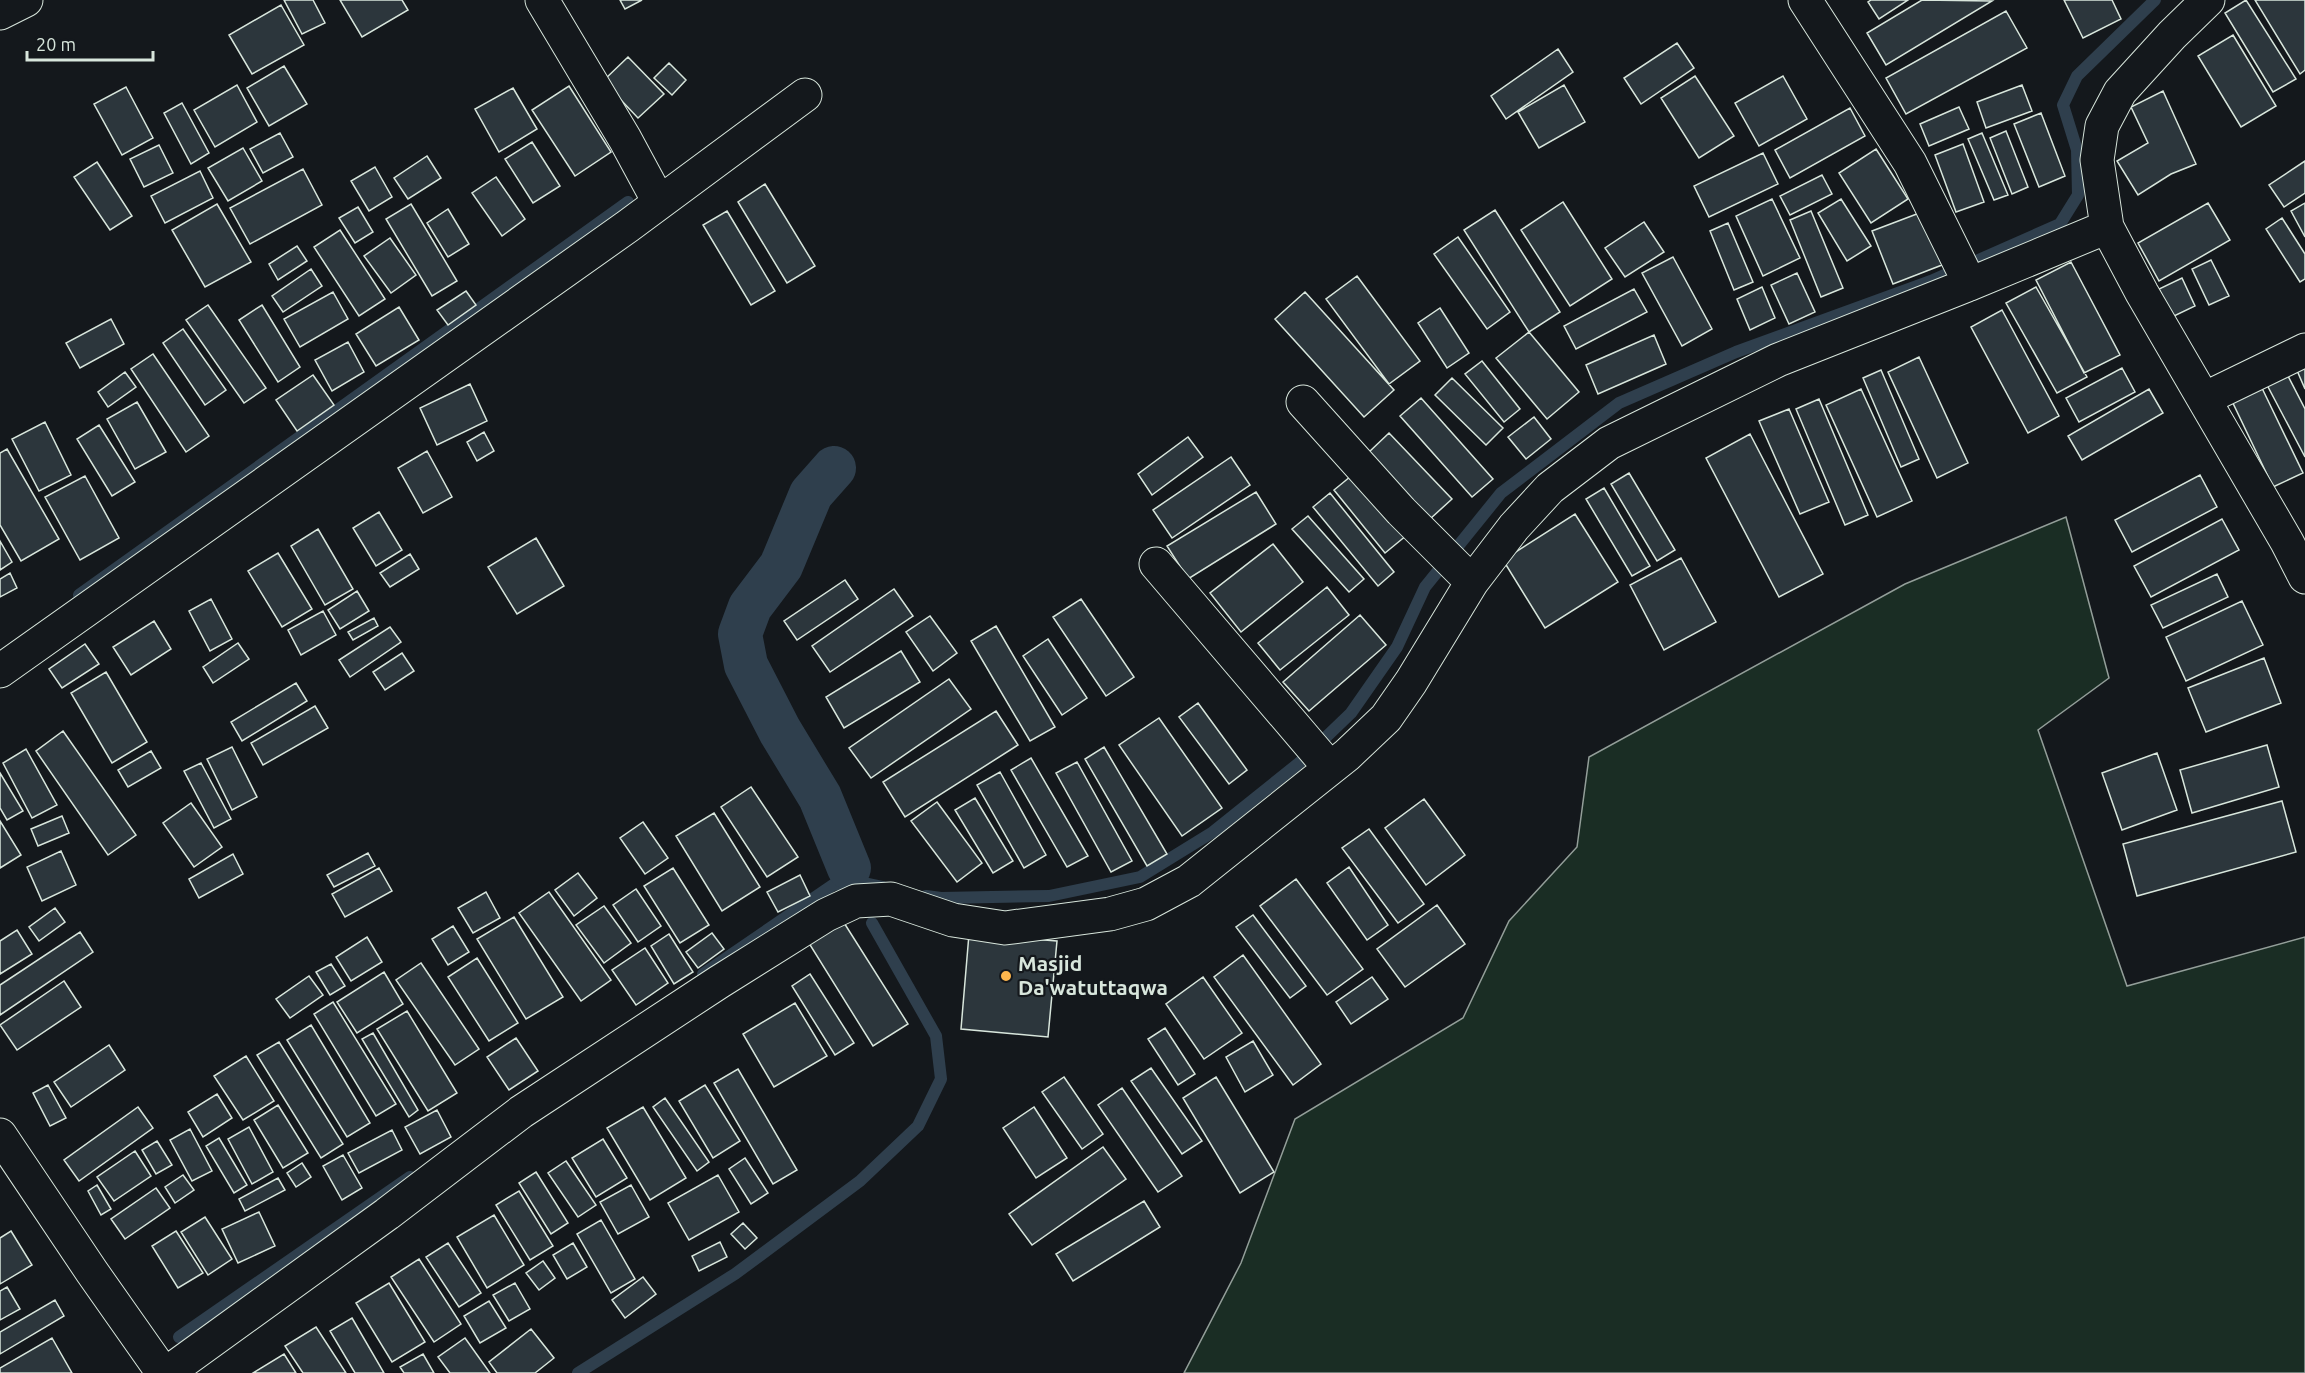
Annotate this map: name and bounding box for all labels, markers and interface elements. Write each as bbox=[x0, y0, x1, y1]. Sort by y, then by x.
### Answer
scale bar bbox=[27, 24, 153, 62]
text: 20 m bbox=[36, 34, 76, 54]
place label: Masjid Da'watuttaqwa bbox=[1018, 951, 1168, 999]
marker: Masjid Da'watuttaqwa bbox=[999, 969, 1013, 983]

